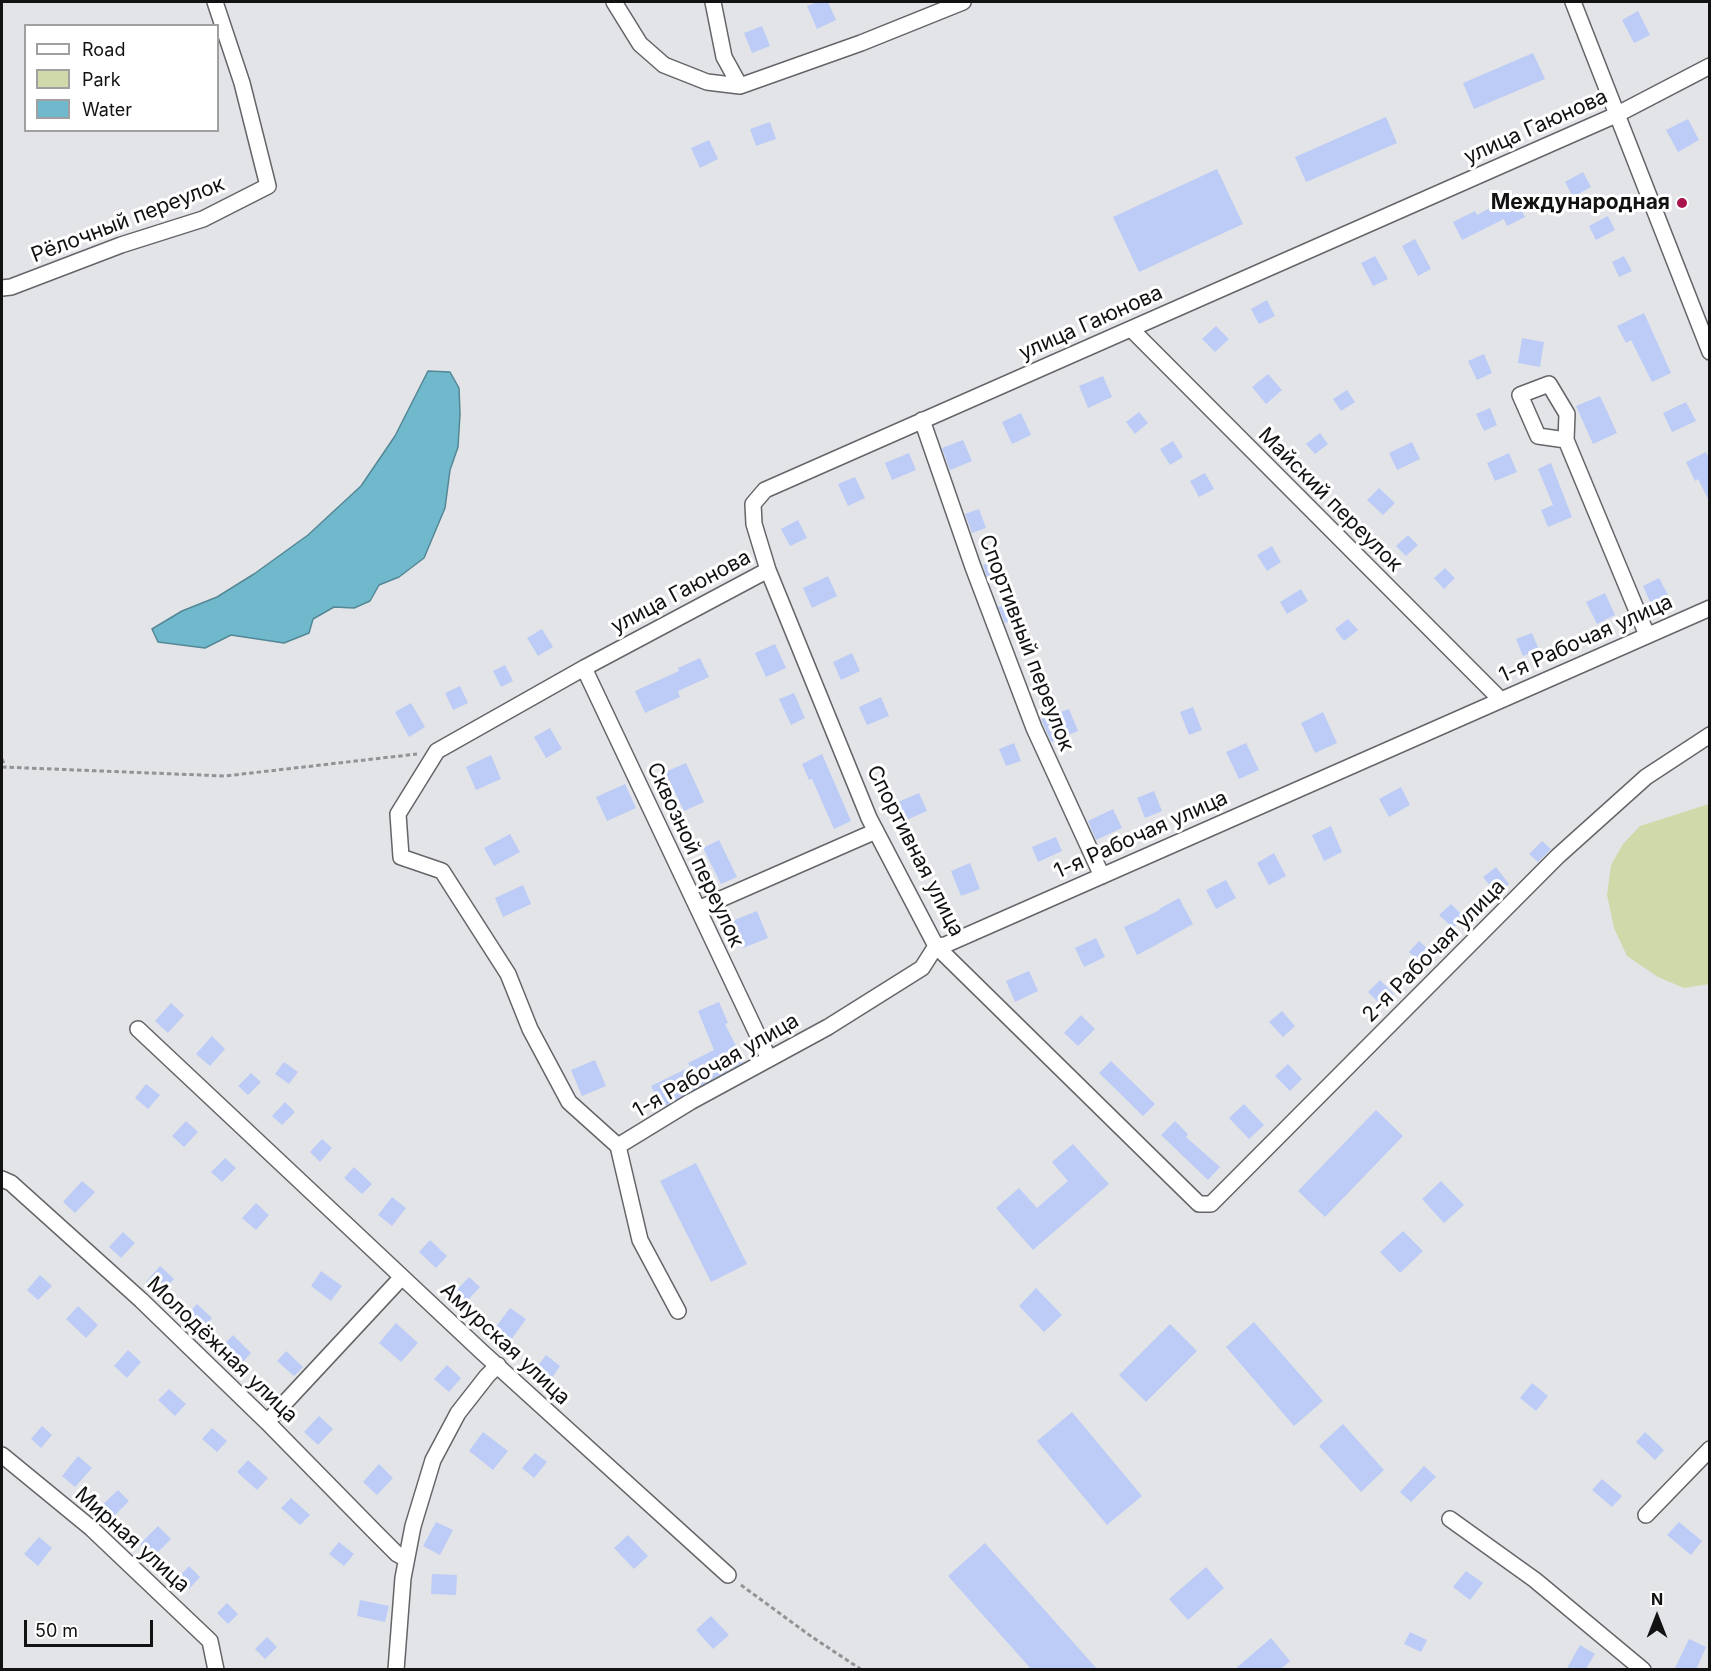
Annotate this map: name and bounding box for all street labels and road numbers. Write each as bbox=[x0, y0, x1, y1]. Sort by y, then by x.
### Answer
street label: улица Гаюнова bbox=[1460, 84, 1612, 170]
street label: Рёлочный переулок bbox=[28, 172, 228, 268]
street label: улица Гаюнова bbox=[1015, 280, 1167, 366]
street label: Майский переулок bbox=[1253, 423, 1407, 577]
street label: Спортивный переулок bbox=[973, 531, 1079, 755]
street label: улица Гаюнова bbox=[607, 545, 755, 639]
street label: 1-я Рабочая улица bbox=[1495, 589, 1677, 689]
street label: Сквозной переулок bbox=[641, 759, 749, 951]
street label: Спортивная улица bbox=[861, 761, 969, 941]
street label: 1-я Рабочая улица bbox=[1050, 785, 1232, 885]
street label: 2-я Рабочая улица bbox=[1357, 874, 1511, 1028]
street label: 1-я Рабочая улица bbox=[629, 1008, 803, 1124]
street label: Молодёжная улица bbox=[141, 1272, 303, 1428]
street label: Амурская улица bbox=[435, 1278, 575, 1410]
street label: Мирная улица bbox=[69, 1482, 195, 1598]

